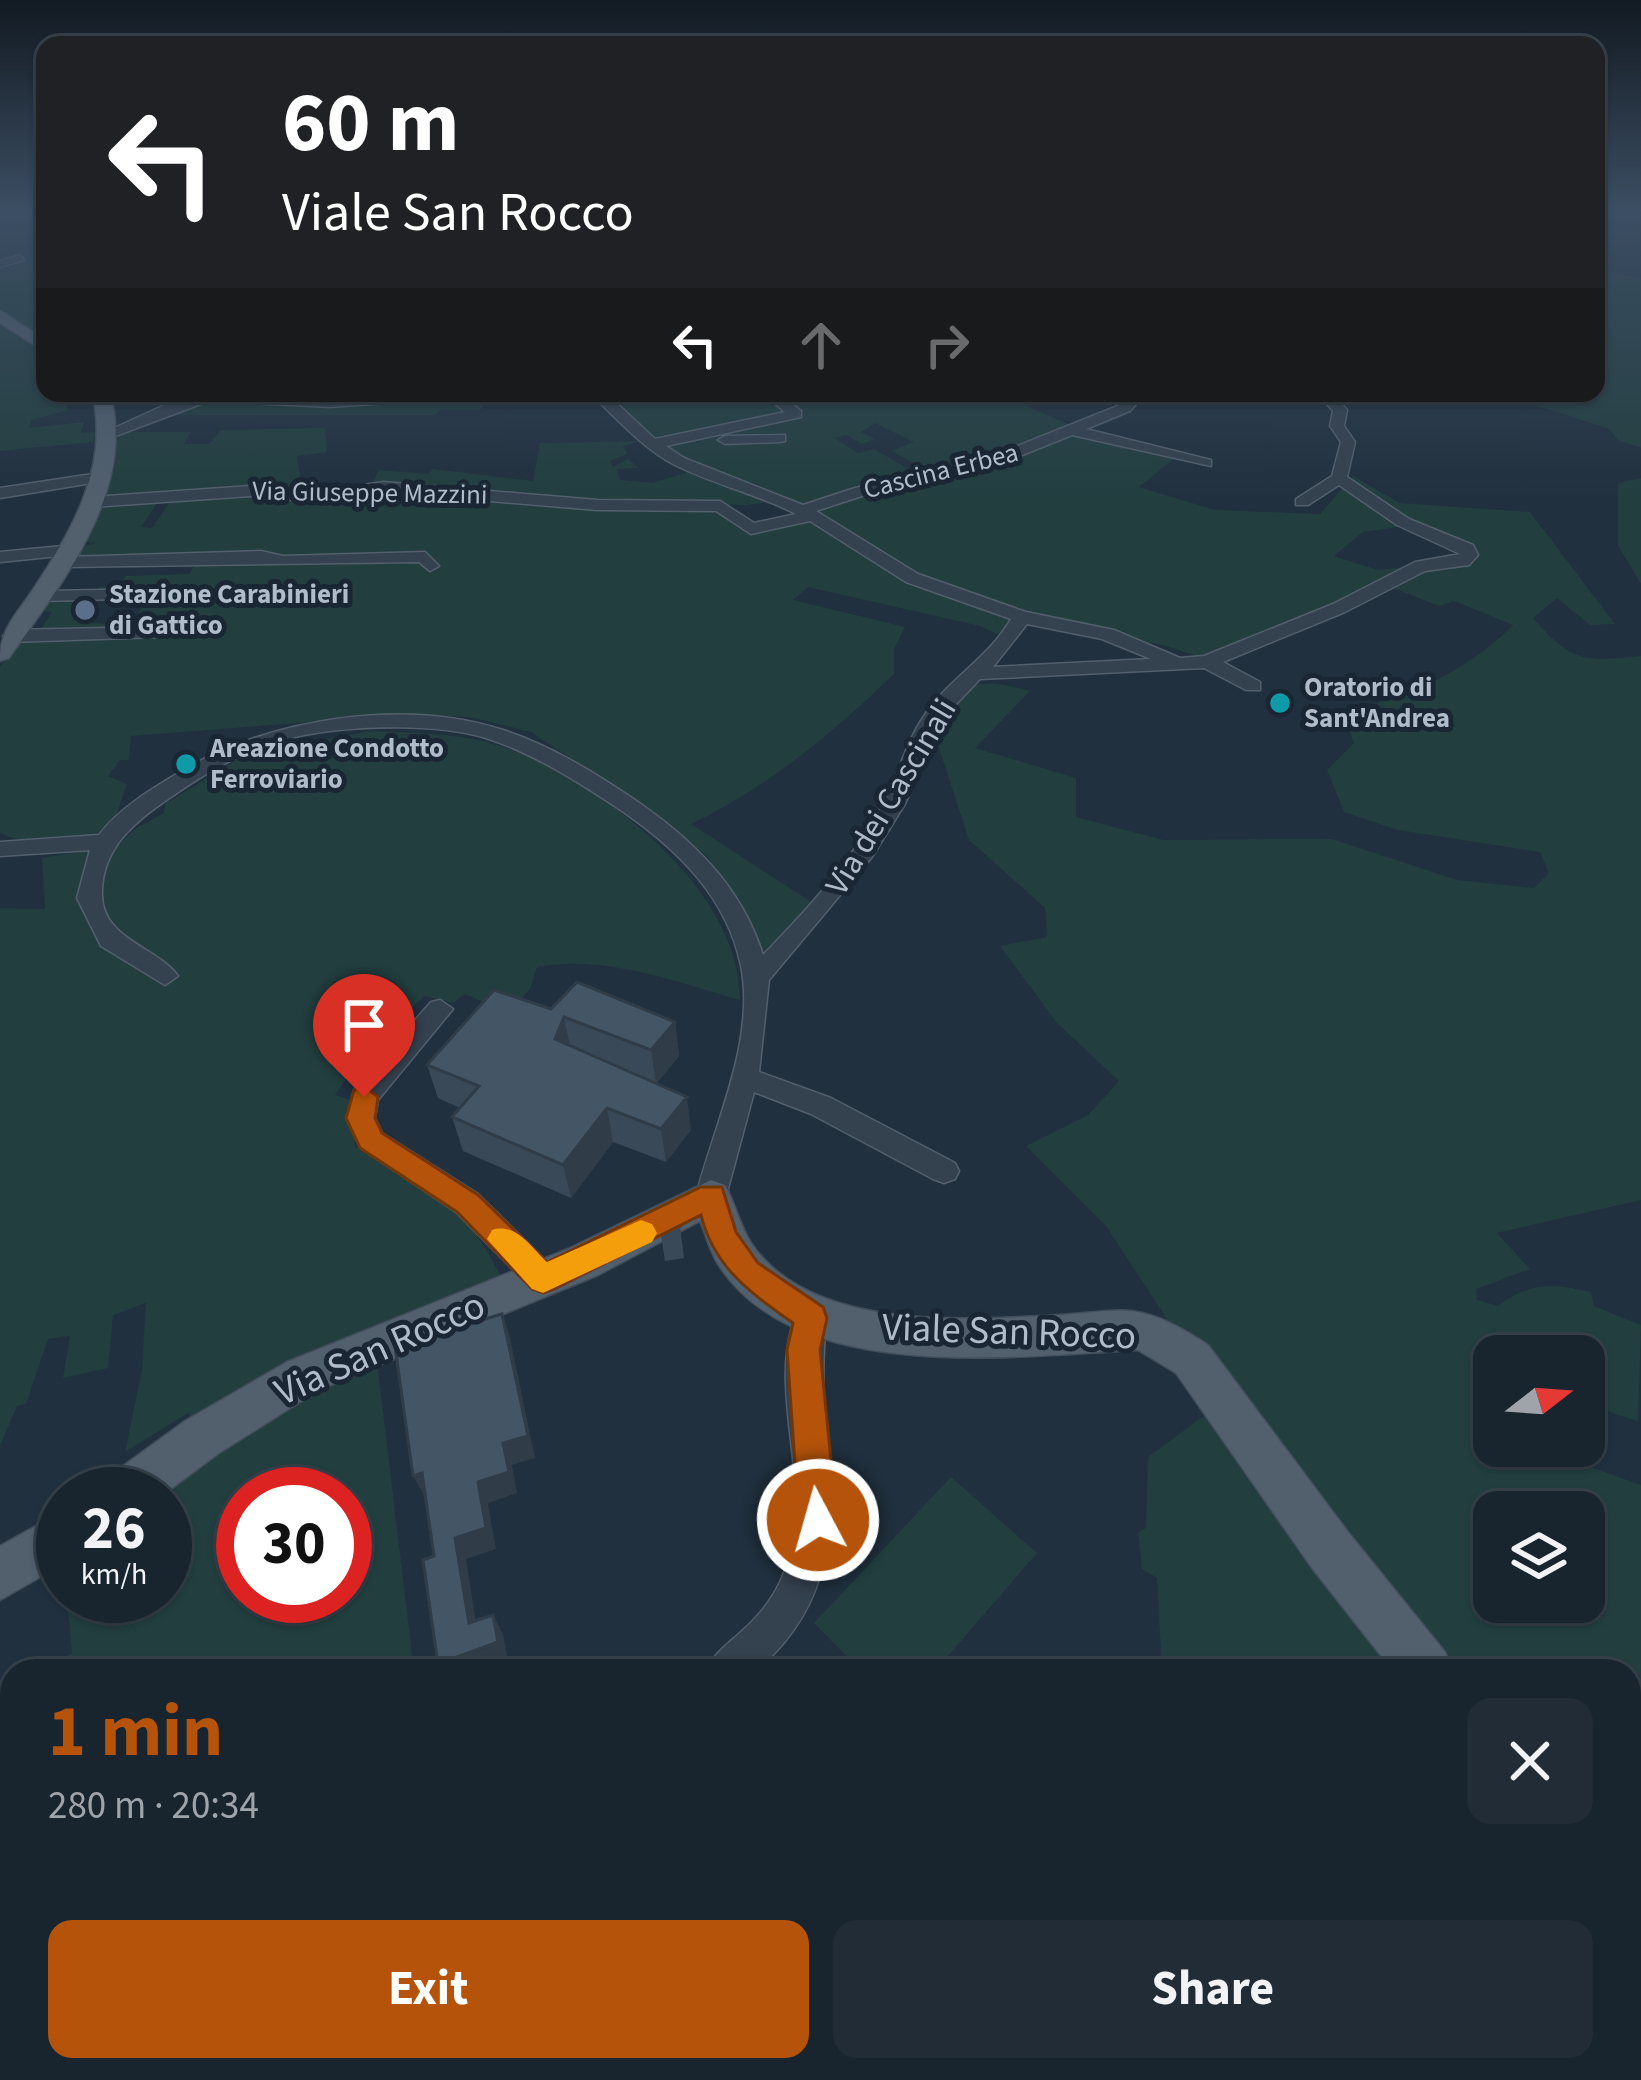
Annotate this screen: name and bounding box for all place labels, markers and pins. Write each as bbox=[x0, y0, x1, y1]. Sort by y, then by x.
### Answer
place label: Stazione Carabinieri di Gattico bbox=[109, 575, 349, 645]
marker: Stazione Carabinieri di Gattico bbox=[72, 597, 98, 623]
place label: Oratorio di Sant'Andrea bbox=[1304, 668, 1450, 738]
marker: Oratorio di Sant'Andrea bbox=[1267, 690, 1293, 716]
place label: Areazione Condotto Ferroviario bbox=[209, 729, 444, 799]
marker: Areazione Condotto Ferroviario bbox=[173, 751, 199, 777]
pin bbox=[313, 974, 415, 1097]

